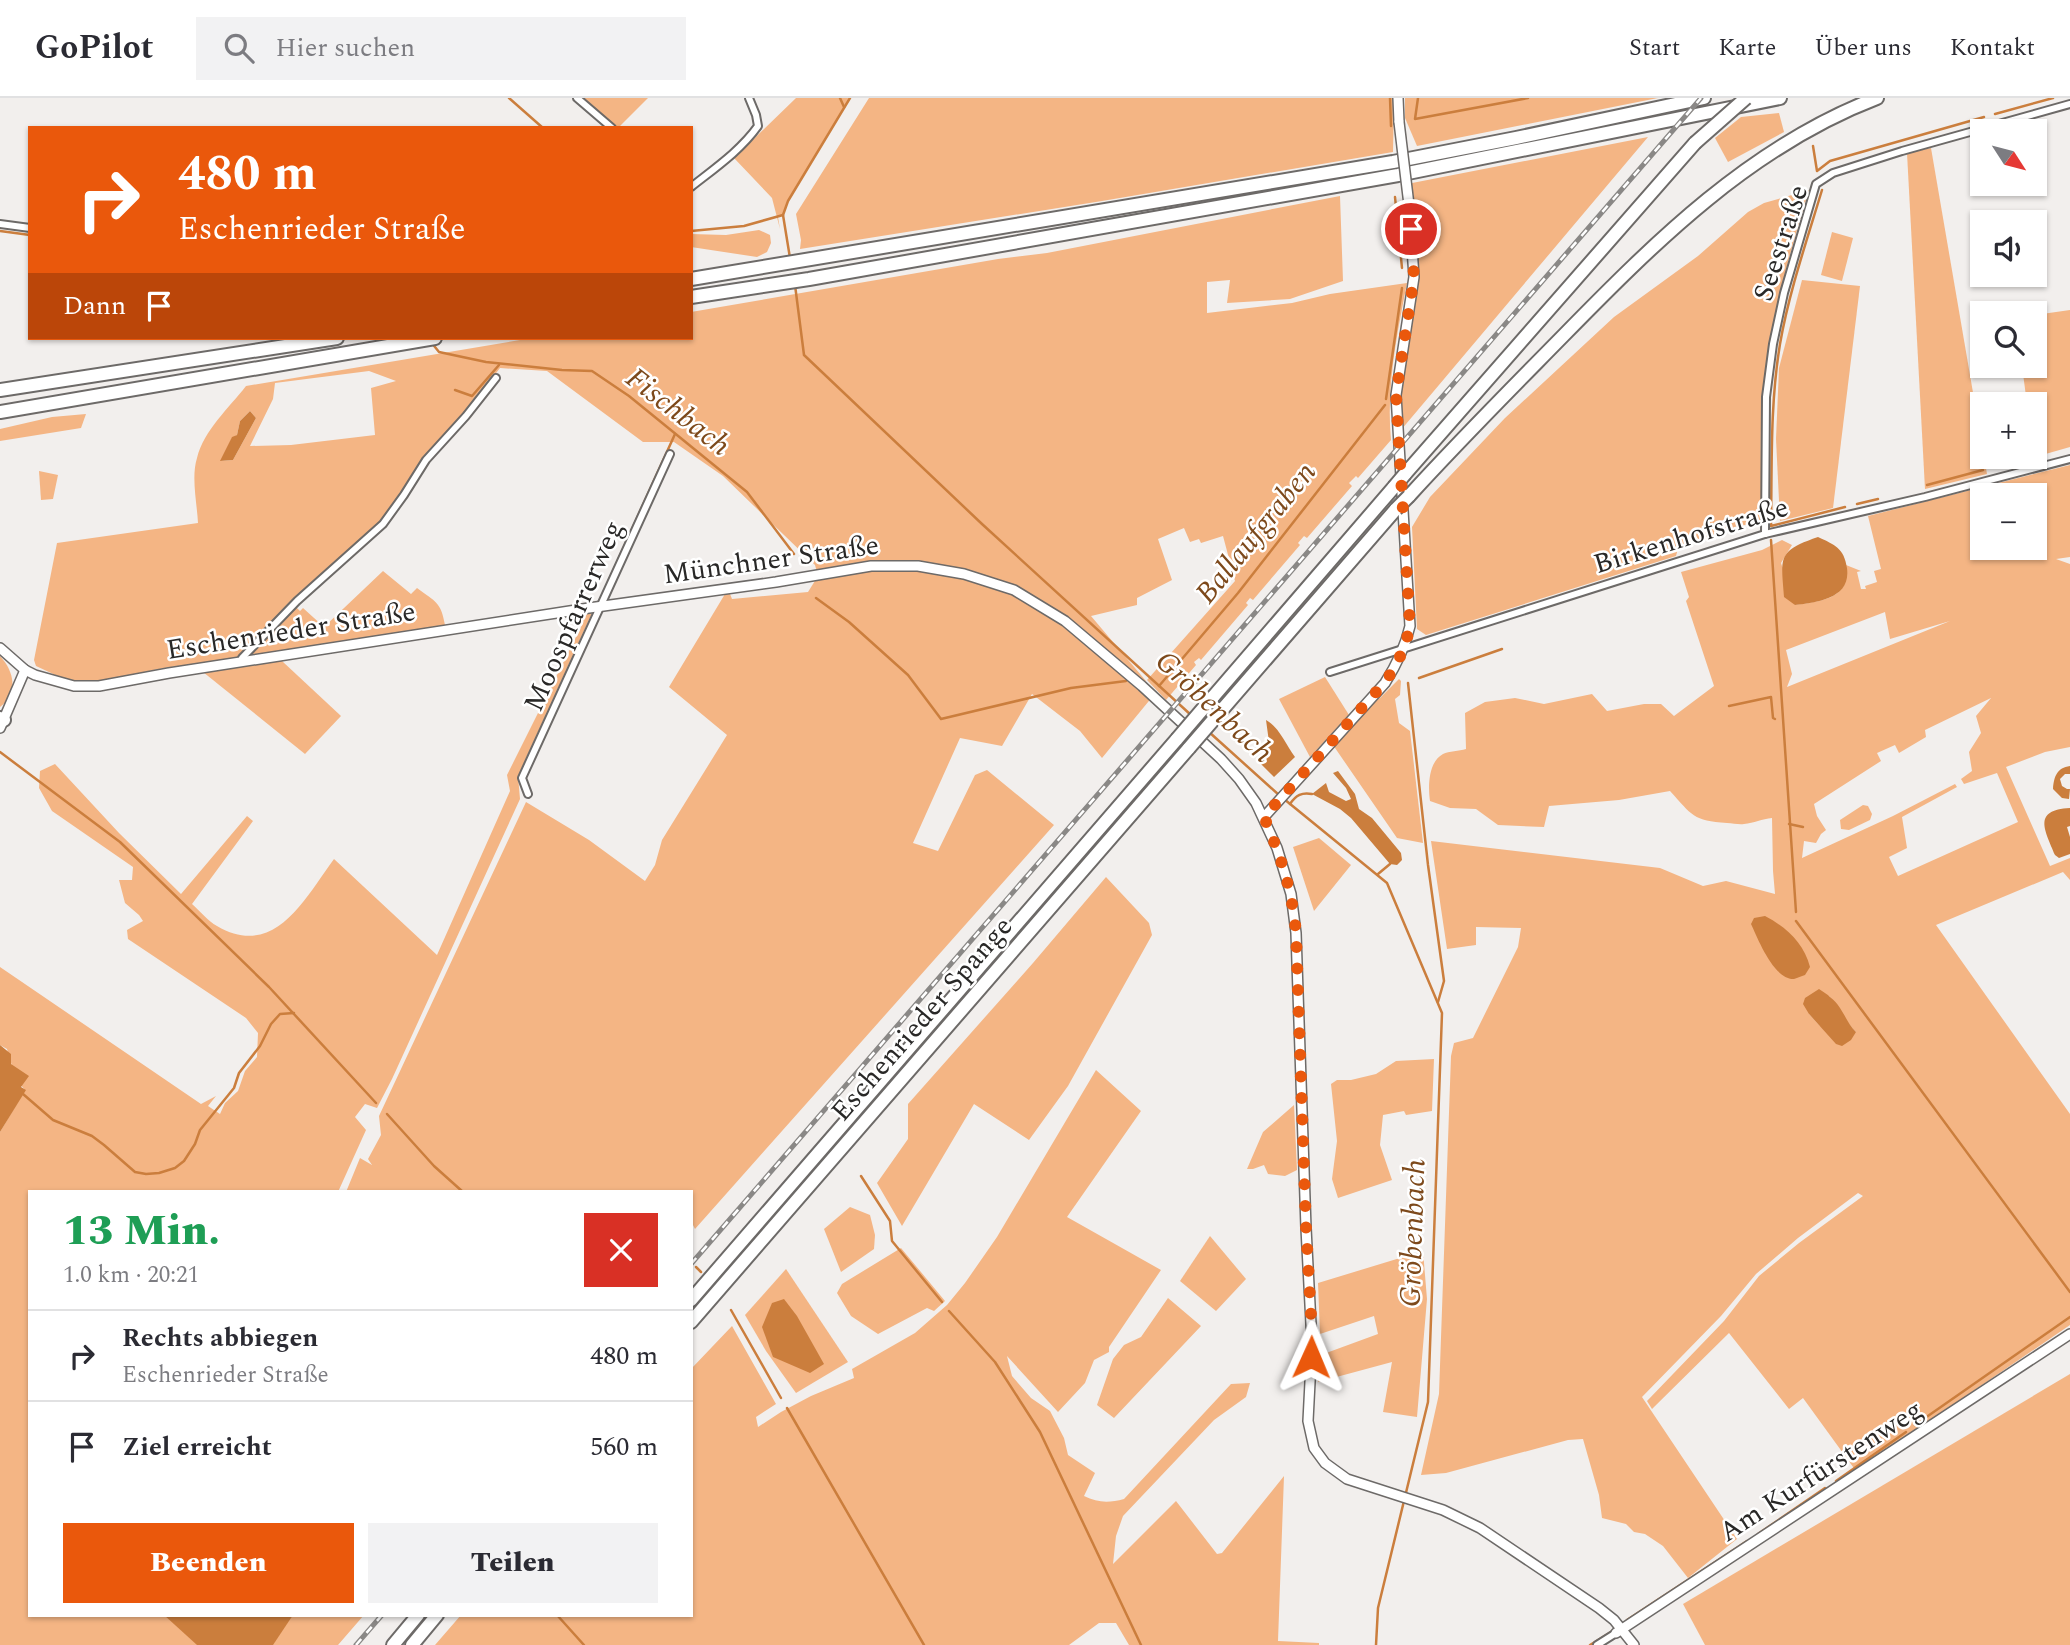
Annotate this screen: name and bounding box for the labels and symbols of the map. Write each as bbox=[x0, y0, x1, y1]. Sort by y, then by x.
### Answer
north arrow bbox=[1970, 119, 2048, 196]
street label: Seestraße bbox=[1742, 179, 1820, 307]
pin bbox=[1381, 199, 1441, 259]
water label: Fischbach bbox=[615, 356, 741, 468]
water label: Ballaufgraben bbox=[1184, 452, 1328, 614]
street label: Birkenhofstraße bbox=[1588, 486, 1794, 586]
street label: Moospfarrerweg bbox=[513, 513, 635, 719]
street label: Münchner Straße bbox=[660, 524, 882, 596]
street label: Eschenrieder Straße bbox=[163, 590, 419, 672]
water label: Gröbenbach bbox=[1144, 640, 1284, 774]
street label: Eschenrieder Spange bbox=[821, 907, 1023, 1131]
water label: Gröbenbach bbox=[1387, 1158, 1439, 1308]
position arrow bbox=[1274, 1320, 1348, 1394]
street label: Am Kurfürstenweg bbox=[1710, 1389, 1932, 1553]

